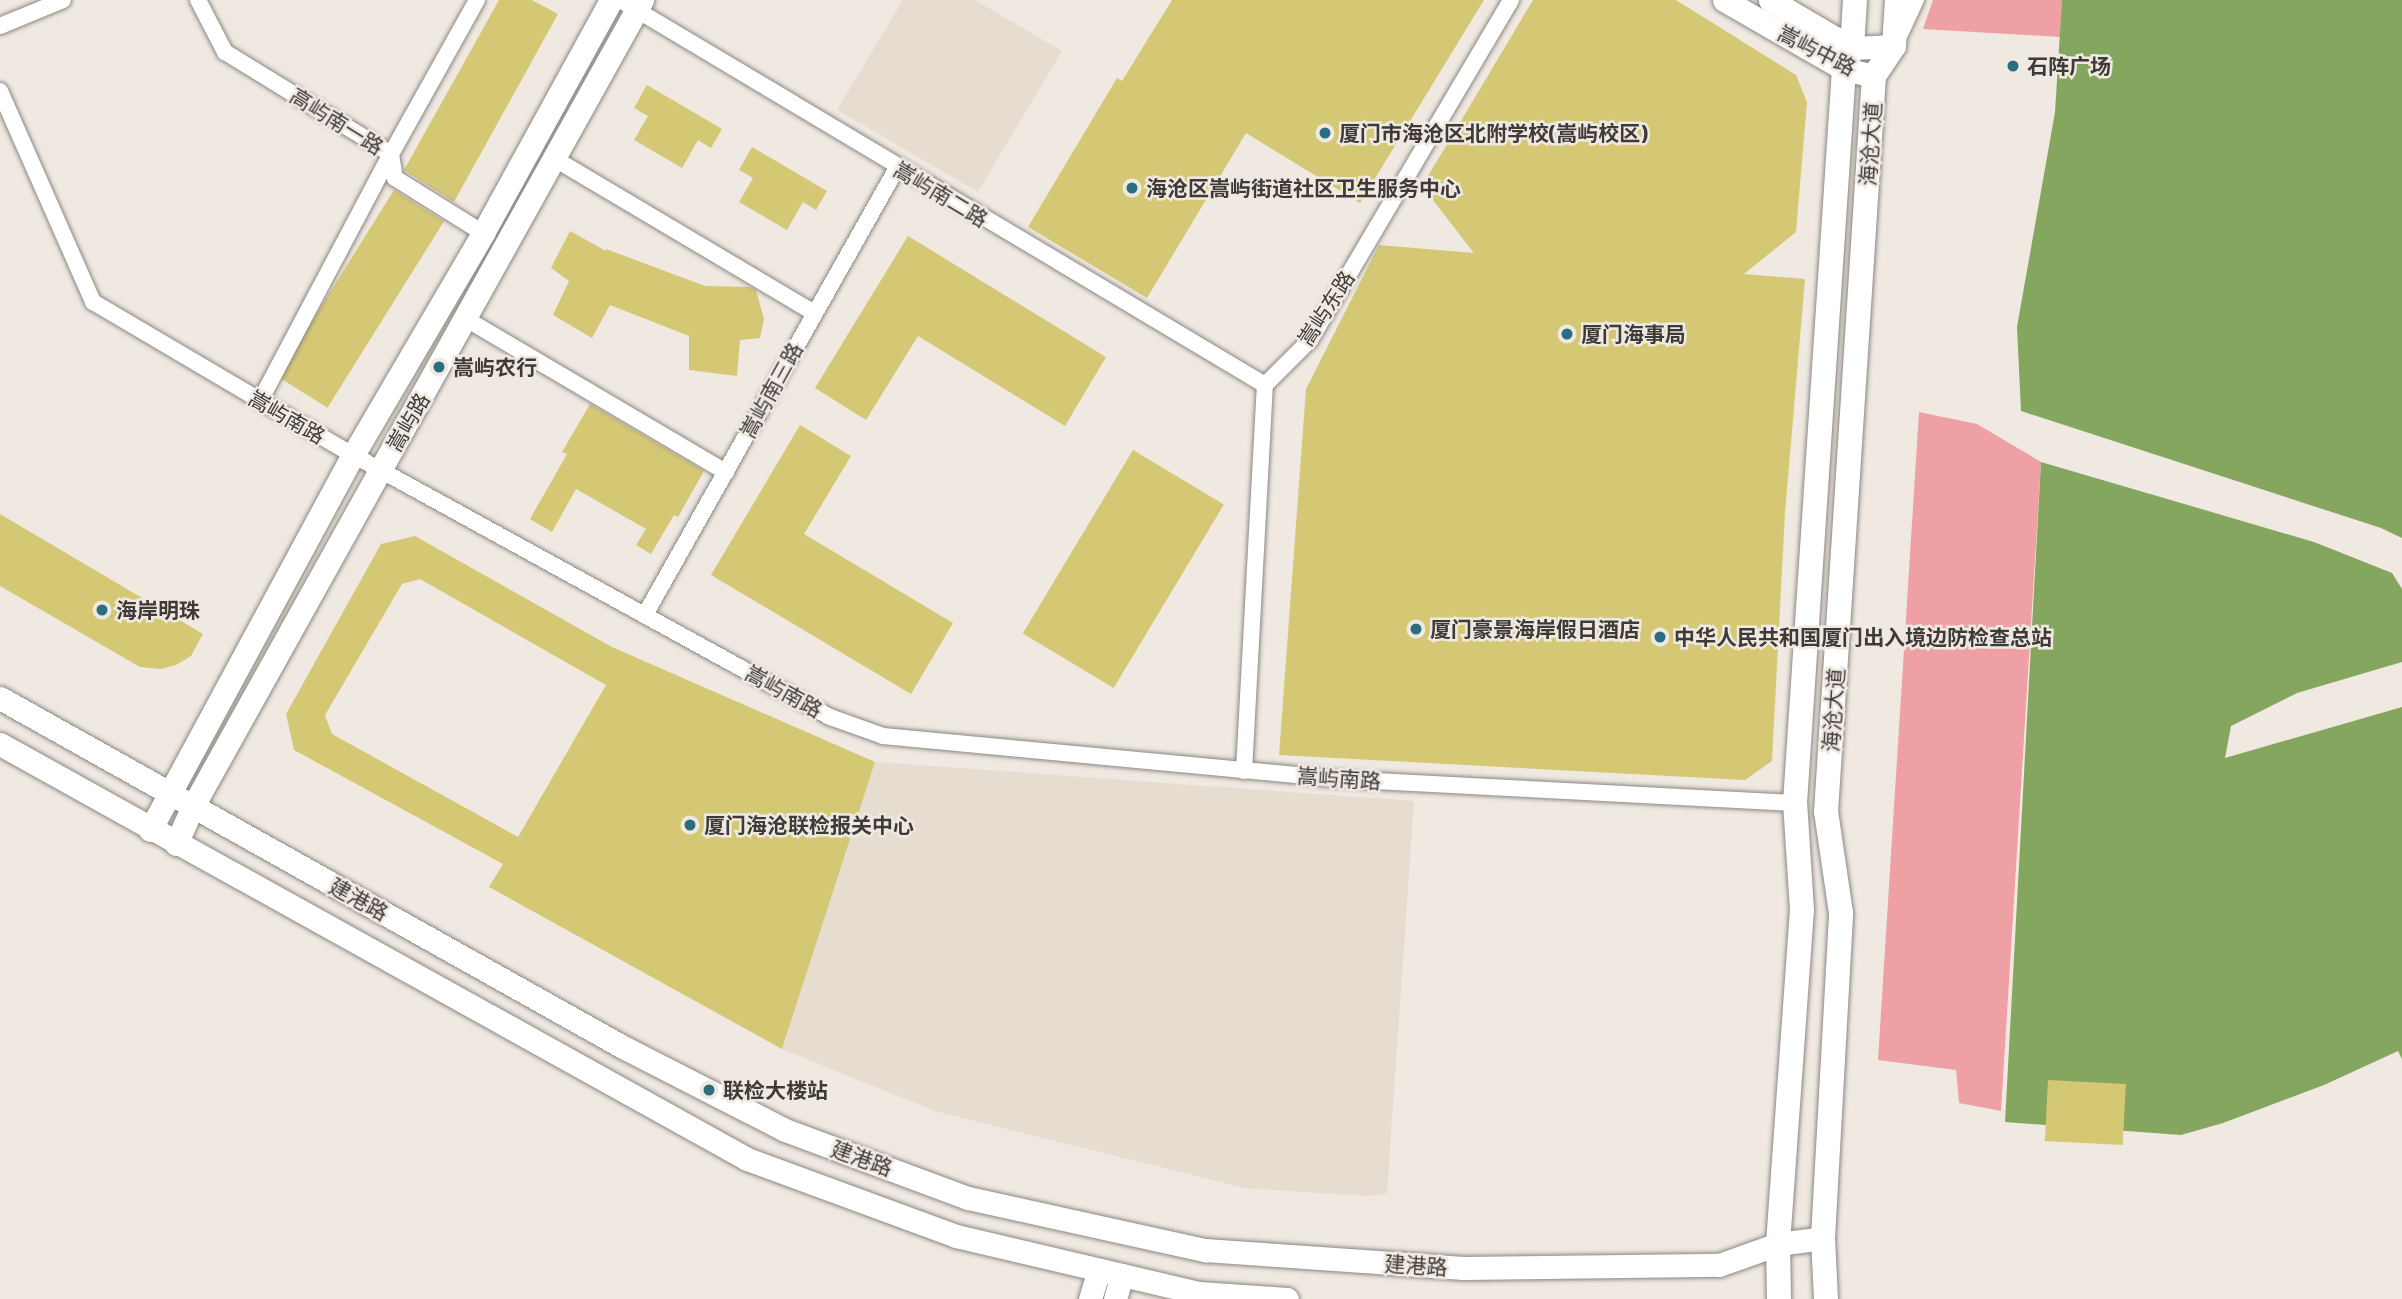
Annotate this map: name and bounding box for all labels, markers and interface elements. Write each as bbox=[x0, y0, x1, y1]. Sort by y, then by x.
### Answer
street label: 嵩屿中路 bbox=[1774, 20, 1860, 80]
place label: 石阵广场 bbox=[2027, 53, 2111, 79]
marker: 石阵广场 bbox=[2005, 58, 2021, 74]
street label: 高屿南一路 bbox=[286, 82, 388, 160]
street label: 海沧大道 bbox=[1855, 101, 1885, 187]
place label: 厦门市海沧区北附学校(嵩屿校区) bbox=[1339, 120, 1648, 146]
marker: 厦门市海沧区北附学校(嵩屿校区) bbox=[1317, 125, 1333, 141]
street label: 嵩屿南二路 bbox=[890, 156, 992, 232]
place label: 海沧区嵩屿街道社区卫生服务中心 bbox=[1146, 175, 1461, 201]
marker: 海沧区嵩屿街道社区卫生服务中心 bbox=[1124, 180, 1140, 196]
street label: 嵩屿东路 bbox=[1293, 266, 1359, 350]
place label: 厦门海事局 bbox=[1581, 321, 1686, 347]
marker: 厦门海事局 bbox=[1559, 326, 1575, 342]
street label: 嵩屿南三路 bbox=[735, 338, 807, 442]
place label: 嵩屿农行 bbox=[453, 354, 537, 380]
marker: 嵩屿农行 bbox=[431, 359, 447, 375]
street label: 嵩屿南路 bbox=[244, 385, 330, 449]
street label: 嵩屿路 bbox=[381, 388, 435, 456]
place label: 海岸明珠 bbox=[116, 597, 200, 623]
marker: 海岸明珠 bbox=[94, 602, 110, 618]
place label: 厦门豪景海岸假日酒店 bbox=[1430, 616, 1640, 642]
marker: 厦门豪景海岸假日酒店 bbox=[1408, 621, 1424, 637]
place label: 中华人民共和国厦门出入境边防检查总站 bbox=[1674, 624, 2052, 650]
marker: 中华人民共和国厦门出入境边防检查总站 bbox=[1652, 629, 1668, 645]
street label: 嵩屿南路 bbox=[741, 660, 827, 722]
street label: 海沧大道 bbox=[1818, 667, 1848, 753]
street label: 嵩屿南路 bbox=[1296, 763, 1382, 793]
place label: 厦门海沧联检报关中心 bbox=[704, 812, 914, 838]
marker: 厦门海沧联检报关中心 bbox=[682, 817, 698, 833]
street label: 建港路 bbox=[325, 873, 393, 925]
place label: 联检大楼站 bbox=[723, 1077, 828, 1103]
marker: 联检大楼站 bbox=[701, 1082, 717, 1098]
street label: 建港路 bbox=[828, 1135, 896, 1181]
street label: 建港路 bbox=[1384, 1250, 1448, 1280]

